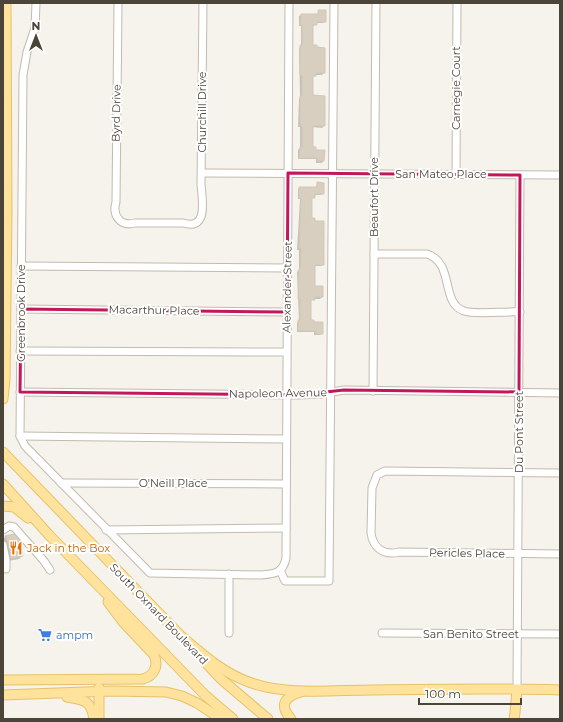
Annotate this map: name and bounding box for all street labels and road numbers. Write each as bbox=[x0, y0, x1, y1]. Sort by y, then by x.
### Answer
street label: Carnegie Court bbox=[449, 46, 463, 130]
street label: Churchill Drive bbox=[195, 71, 209, 153]
street label: Byrd Drive bbox=[108, 84, 124, 142]
street label: Beaufort Drive bbox=[367, 157, 381, 237]
street label: San Mateo Place bbox=[395, 167, 487, 181]
street label: Alexander Street bbox=[279, 241, 295, 333]
street label: Greenbrook Drive bbox=[14, 264, 28, 362]
street label: Macarthur Place bbox=[108, 302, 200, 318]
street label: Napoleon Avenue bbox=[229, 385, 328, 401]
street label: Du Pont Street bbox=[512, 390, 526, 473]
street label: O'Neill Place bbox=[139, 476, 208, 490]
street label: Pericles Place bbox=[429, 545, 505, 561]
street label: South Oxnard Boulevard bbox=[107, 560, 211, 668]
street label: San Benito Street bbox=[423, 627, 520, 641]

